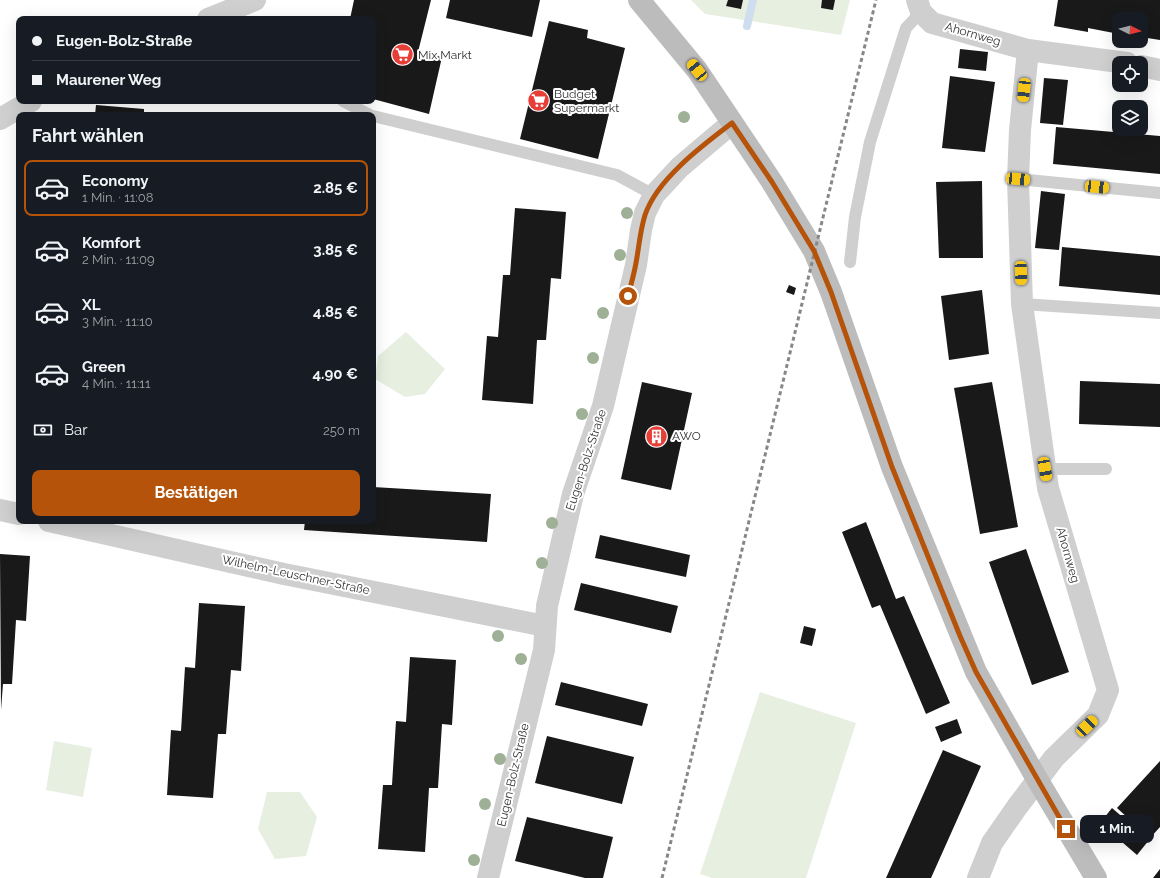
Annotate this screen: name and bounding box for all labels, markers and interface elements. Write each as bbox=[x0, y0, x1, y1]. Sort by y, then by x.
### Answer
north arrow bbox=[1112, 12, 1148, 48]
map controls bbox=[1112, 12, 1148, 136]
street label: Ahornweg bbox=[944, 19, 1002, 49]
text: Eugen-Bolz-Straße bbox=[56, 32, 192, 50]
supermarket icon: Mix Markt bbox=[389, 42, 415, 68]
place label: Mix Markt bbox=[418, 48, 472, 62]
button: locate bbox=[1112, 56, 1148, 92]
car bbox=[685, 57, 709, 83]
text: Maurener Weg bbox=[56, 71, 161, 89]
car bbox=[1017, 77, 1031, 103]
place label: Budget Supermarkt bbox=[554, 87, 619, 115]
supermarket icon: Budget Supermarkt bbox=[525, 88, 551, 114]
button: layers bbox=[1112, 100, 1148, 136]
text: Fahrt wählen bbox=[32, 125, 144, 146]
icon: car bbox=[34, 170, 70, 206]
text: Economy bbox=[82, 172, 149, 190]
car bbox=[1006, 172, 1030, 186]
text: 2.85 € bbox=[313, 179, 358, 197]
car bbox=[1084, 180, 1110, 194]
text: 1 Min. · 11:08 bbox=[82, 190, 153, 205]
icon: car bbox=[34, 232, 70, 268]
text: Komfort bbox=[82, 234, 141, 252]
text: 3.85 € bbox=[313, 241, 358, 259]
text: 2 Min. · 11:09 bbox=[82, 252, 155, 267]
car bbox=[1015, 261, 1027, 285]
route start bbox=[619, 287, 637, 305]
icon: car bbox=[34, 294, 70, 330]
text: XL bbox=[82, 296, 100, 314]
text: 4.85 € bbox=[313, 303, 358, 321]
text: 3 Min. · 11:10 bbox=[82, 314, 153, 329]
icon: car bbox=[34, 356, 70, 392]
text: Green bbox=[82, 358, 126, 376]
text: 4.90 € bbox=[312, 365, 358, 383]
text: 4 Min. · 11:11 bbox=[82, 376, 150, 391]
street label: Eugen-Bolz-Straße bbox=[563, 408, 609, 512]
icon: cash bbox=[32, 419, 54, 441]
text: Bar bbox=[64, 421, 87, 439]
text: 250 m bbox=[323, 423, 360, 438]
building icon: AWO bbox=[644, 423, 670, 449]
place label: AWO bbox=[672, 429, 701, 443]
car bbox=[1037, 456, 1053, 482]
button: Bestätigen bbox=[32, 470, 360, 516]
street label: Ahornweg bbox=[1053, 526, 1083, 584]
street label: Wilhelm-Leuschner-Straße bbox=[221, 552, 371, 598]
car bbox=[1074, 713, 1100, 739]
street label: Eugen-Bolz-Straße bbox=[494, 722, 532, 828]
callout: 1 Min. bbox=[1080, 815, 1154, 843]
route end bbox=[1057, 820, 1075, 838]
text: 1 Min. bbox=[1100, 821, 1134, 836]

